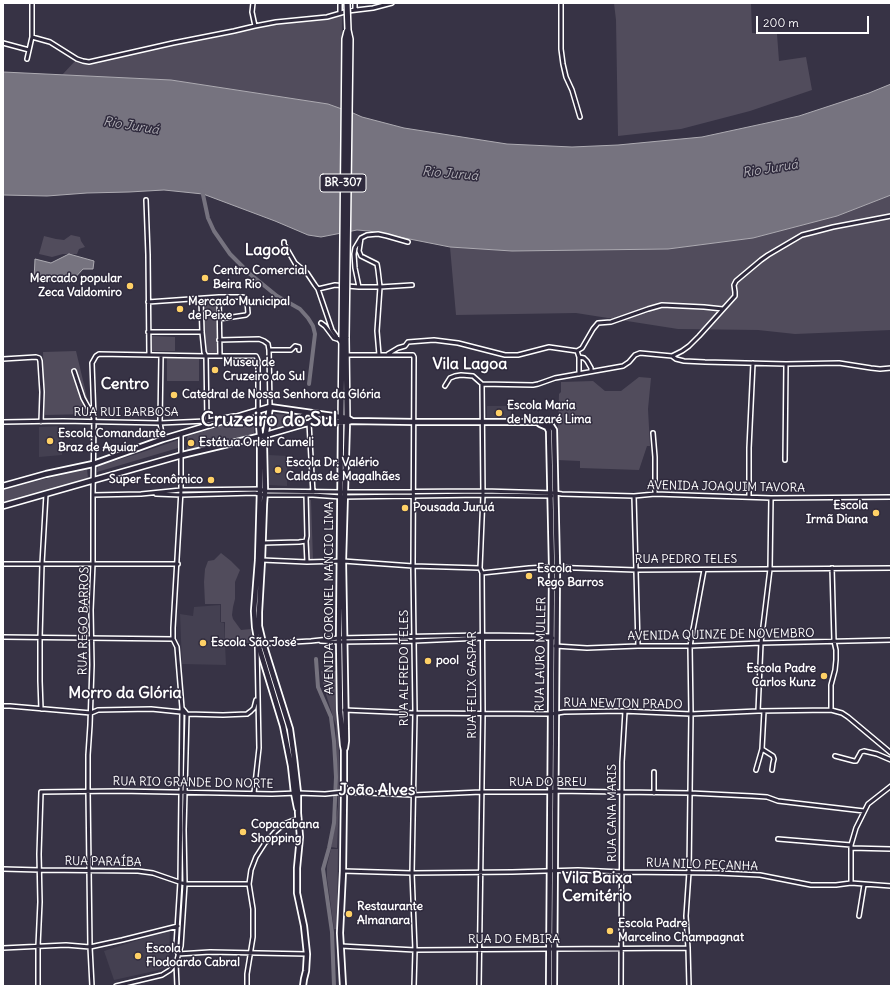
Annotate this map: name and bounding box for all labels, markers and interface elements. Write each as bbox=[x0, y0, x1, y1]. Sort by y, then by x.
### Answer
scale bar bbox=[758, 8, 871, 34]
text: 200 m bbox=[763, 15, 799, 30]
water label: Rio Juruá bbox=[102, 114, 160, 138]
water label: Rio Juruá bbox=[741, 157, 799, 181]
water label: Rio Juruá bbox=[421, 164, 479, 184]
road number: BR-307 bbox=[320, 174, 366, 192]
district label: Lagoa bbox=[245, 240, 289, 260]
place label: Centro Comercial Beira Rio bbox=[213, 264, 307, 292]
place label: Mercado popular Zeca Valdomiro bbox=[30, 272, 122, 300]
marker: Centro Comercial Beira Rio bbox=[200, 273, 210, 283]
marker: Mercado popular Zeca Valdomiro bbox=[125, 281, 135, 291]
place label: Mercado Municipal de Peixe bbox=[188, 295, 290, 323]
marker: Mercado Municipal de Peixe bbox=[175, 304, 185, 314]
district label: Vila Lagoa bbox=[433, 354, 507, 374]
place label: Museu de Cruzeiro do Sul bbox=[223, 356, 305, 384]
marker: Museu de Cruzeiro do Sul bbox=[210, 365, 220, 375]
district label: Centro bbox=[101, 374, 149, 394]
place label: Catedral de Nossa Senhora da Glória bbox=[182, 388, 381, 402]
marker: Catedral de Nossa Senhora da Glória bbox=[169, 390, 179, 400]
place label: Escola Maria de Nazaré Lima bbox=[507, 399, 591, 427]
street label: RUA RUI BARBOSA bbox=[73, 406, 179, 420]
district label: Cruzeiro do Sul bbox=[201, 408, 337, 432]
marker: Escola Maria de Nazaré Lima bbox=[494, 408, 504, 418]
place label: Escola Comandante Braz de Aguiar bbox=[58, 427, 166, 455]
marker: Escola Comandante Braz de Aguiar bbox=[45, 436, 55, 446]
place label: Estátua Orleir Cameli bbox=[199, 436, 314, 450]
marker: Estátua Orleir Cameli bbox=[186, 438, 196, 448]
place label: Escola Dr. Valério Caldas de Magalhães bbox=[286, 456, 400, 484]
marker: Escola Dr. Valério Caldas de Magalhães bbox=[273, 465, 283, 475]
place label: Super Econômico bbox=[109, 473, 203, 487]
marker: Super Econômico bbox=[206, 475, 216, 485]
street label: AVENIDA JOAQUIM TAVORA bbox=[647, 478, 805, 496]
place label: Escola Irmã Diana bbox=[806, 499, 868, 527]
street label: AVENIDA CORONEL MANCIO LIMA bbox=[323, 501, 337, 695]
place label: Pousada Juruá bbox=[413, 501, 495, 515]
marker: Pousada Juruá bbox=[400, 503, 410, 513]
marker: Escola Irmã Diana bbox=[871, 508, 881, 518]
street label: RUA PEDRO TELES bbox=[635, 553, 737, 567]
place label: Escola Rego Barros bbox=[537, 562, 604, 590]
street label: RUA REGO BARROS bbox=[76, 567, 92, 675]
marker: Escola Rego Barros bbox=[524, 571, 534, 581]
street label: RUA LAURO MULLER bbox=[533, 597, 549, 711]
street label: RUA ALFREDO TELES bbox=[398, 610, 412, 726]
street label: AVENIDA QUINZE DE NOVEMBRO bbox=[627, 626, 815, 644]
street label: RUA FELIX GASPAR bbox=[466, 631, 480, 739]
place label: Escola São José bbox=[211, 636, 296, 650]
marker: Escola São José bbox=[198, 638, 208, 648]
place label: pool bbox=[436, 654, 459, 668]
marker: pool bbox=[423, 656, 433, 666]
place label: Escola Padre Carlos Kunz bbox=[747, 662, 816, 690]
marker: Escola Padre Carlos Kunz bbox=[819, 671, 829, 681]
district label: Morro da Glória bbox=[68, 683, 182, 703]
street label: RUA NEWTON PRADO bbox=[563, 696, 683, 712]
street label: RUA CANA MARIS bbox=[606, 764, 620, 862]
street label: RUA RIO GRANDE DO NORTE bbox=[112, 774, 274, 792]
street label: RUA DO BREU bbox=[509, 776, 587, 790]
district label: João Alves bbox=[339, 780, 415, 800]
place label: Copacabana Shopping bbox=[251, 818, 319, 846]
marker: Copacabana Shopping bbox=[238, 827, 248, 837]
street label: RUA PARAÍBA bbox=[64, 854, 142, 870]
street label: RUA NILO PEÇANHA bbox=[646, 856, 758, 874]
district label: Vila Baixa Cemitério bbox=[562, 868, 632, 906]
place label: Restaurante Almanara bbox=[357, 900, 423, 928]
marker: Restaurante Almanara bbox=[344, 909, 354, 919]
place label: Escola Padre Marcelino Champagnat bbox=[618, 917, 744, 945]
marker: Escola Padre Marcelino Champagnat bbox=[605, 926, 615, 936]
street label: RUA DO EMBIRA bbox=[468, 933, 560, 947]
place label: Escola Flodoardo Cabral bbox=[146, 942, 240, 970]
marker: Escola Flodoardo Cabral bbox=[133, 951, 143, 961]

